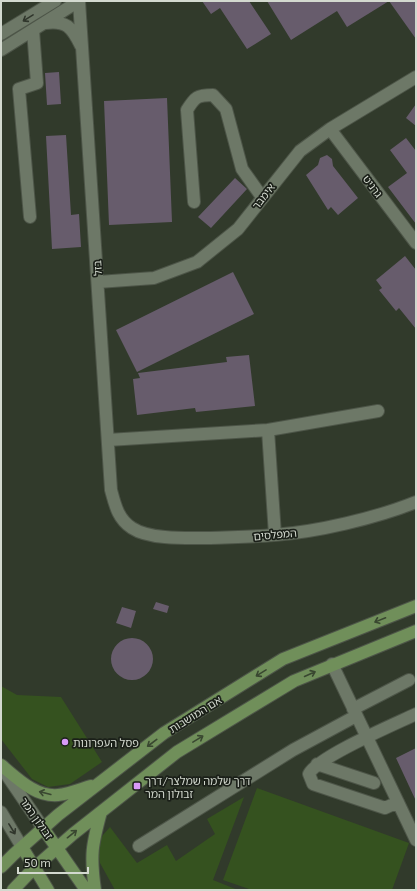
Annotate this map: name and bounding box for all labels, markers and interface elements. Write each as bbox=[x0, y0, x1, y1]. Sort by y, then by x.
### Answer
one-way arrow bbox=[22, 14, 34, 22]
street label: גרניט bbox=[361, 172, 385, 200]
street label: אימבר bbox=[249, 181, 277, 211]
street label: בזל bbox=[90, 260, 104, 276]
street label: המפלסים bbox=[253, 526, 297, 542]
one-way arrow bbox=[374, 617, 386, 624]
one-way arrow bbox=[255, 669, 267, 677]
one-way arrow bbox=[304, 670, 316, 677]
street label: אם המושבות bbox=[166, 693, 224, 735]
one-way arrow bbox=[192, 735, 203, 743]
place label: פסל העפרונות bbox=[73, 736, 139, 749]
marker: פסל העפרונות bbox=[60, 737, 70, 747]
one-way arrow bbox=[146, 738, 157, 747]
place label: דרך שלמה שמלצר/דרך זבולון המר bbox=[145, 774, 251, 800]
marker: דרך שלמה שמלצר/דרך זבולון המר bbox=[132, 781, 142, 791]
one-way arrow bbox=[39, 788, 52, 796]
street label: זבולון המר bbox=[18, 795, 56, 842]
one-way arrow bbox=[8, 823, 16, 835]
one-way arrow bbox=[67, 830, 78, 839]
scale bar bbox=[18, 849, 88, 875]
text: 50 m bbox=[24, 855, 51, 869]

